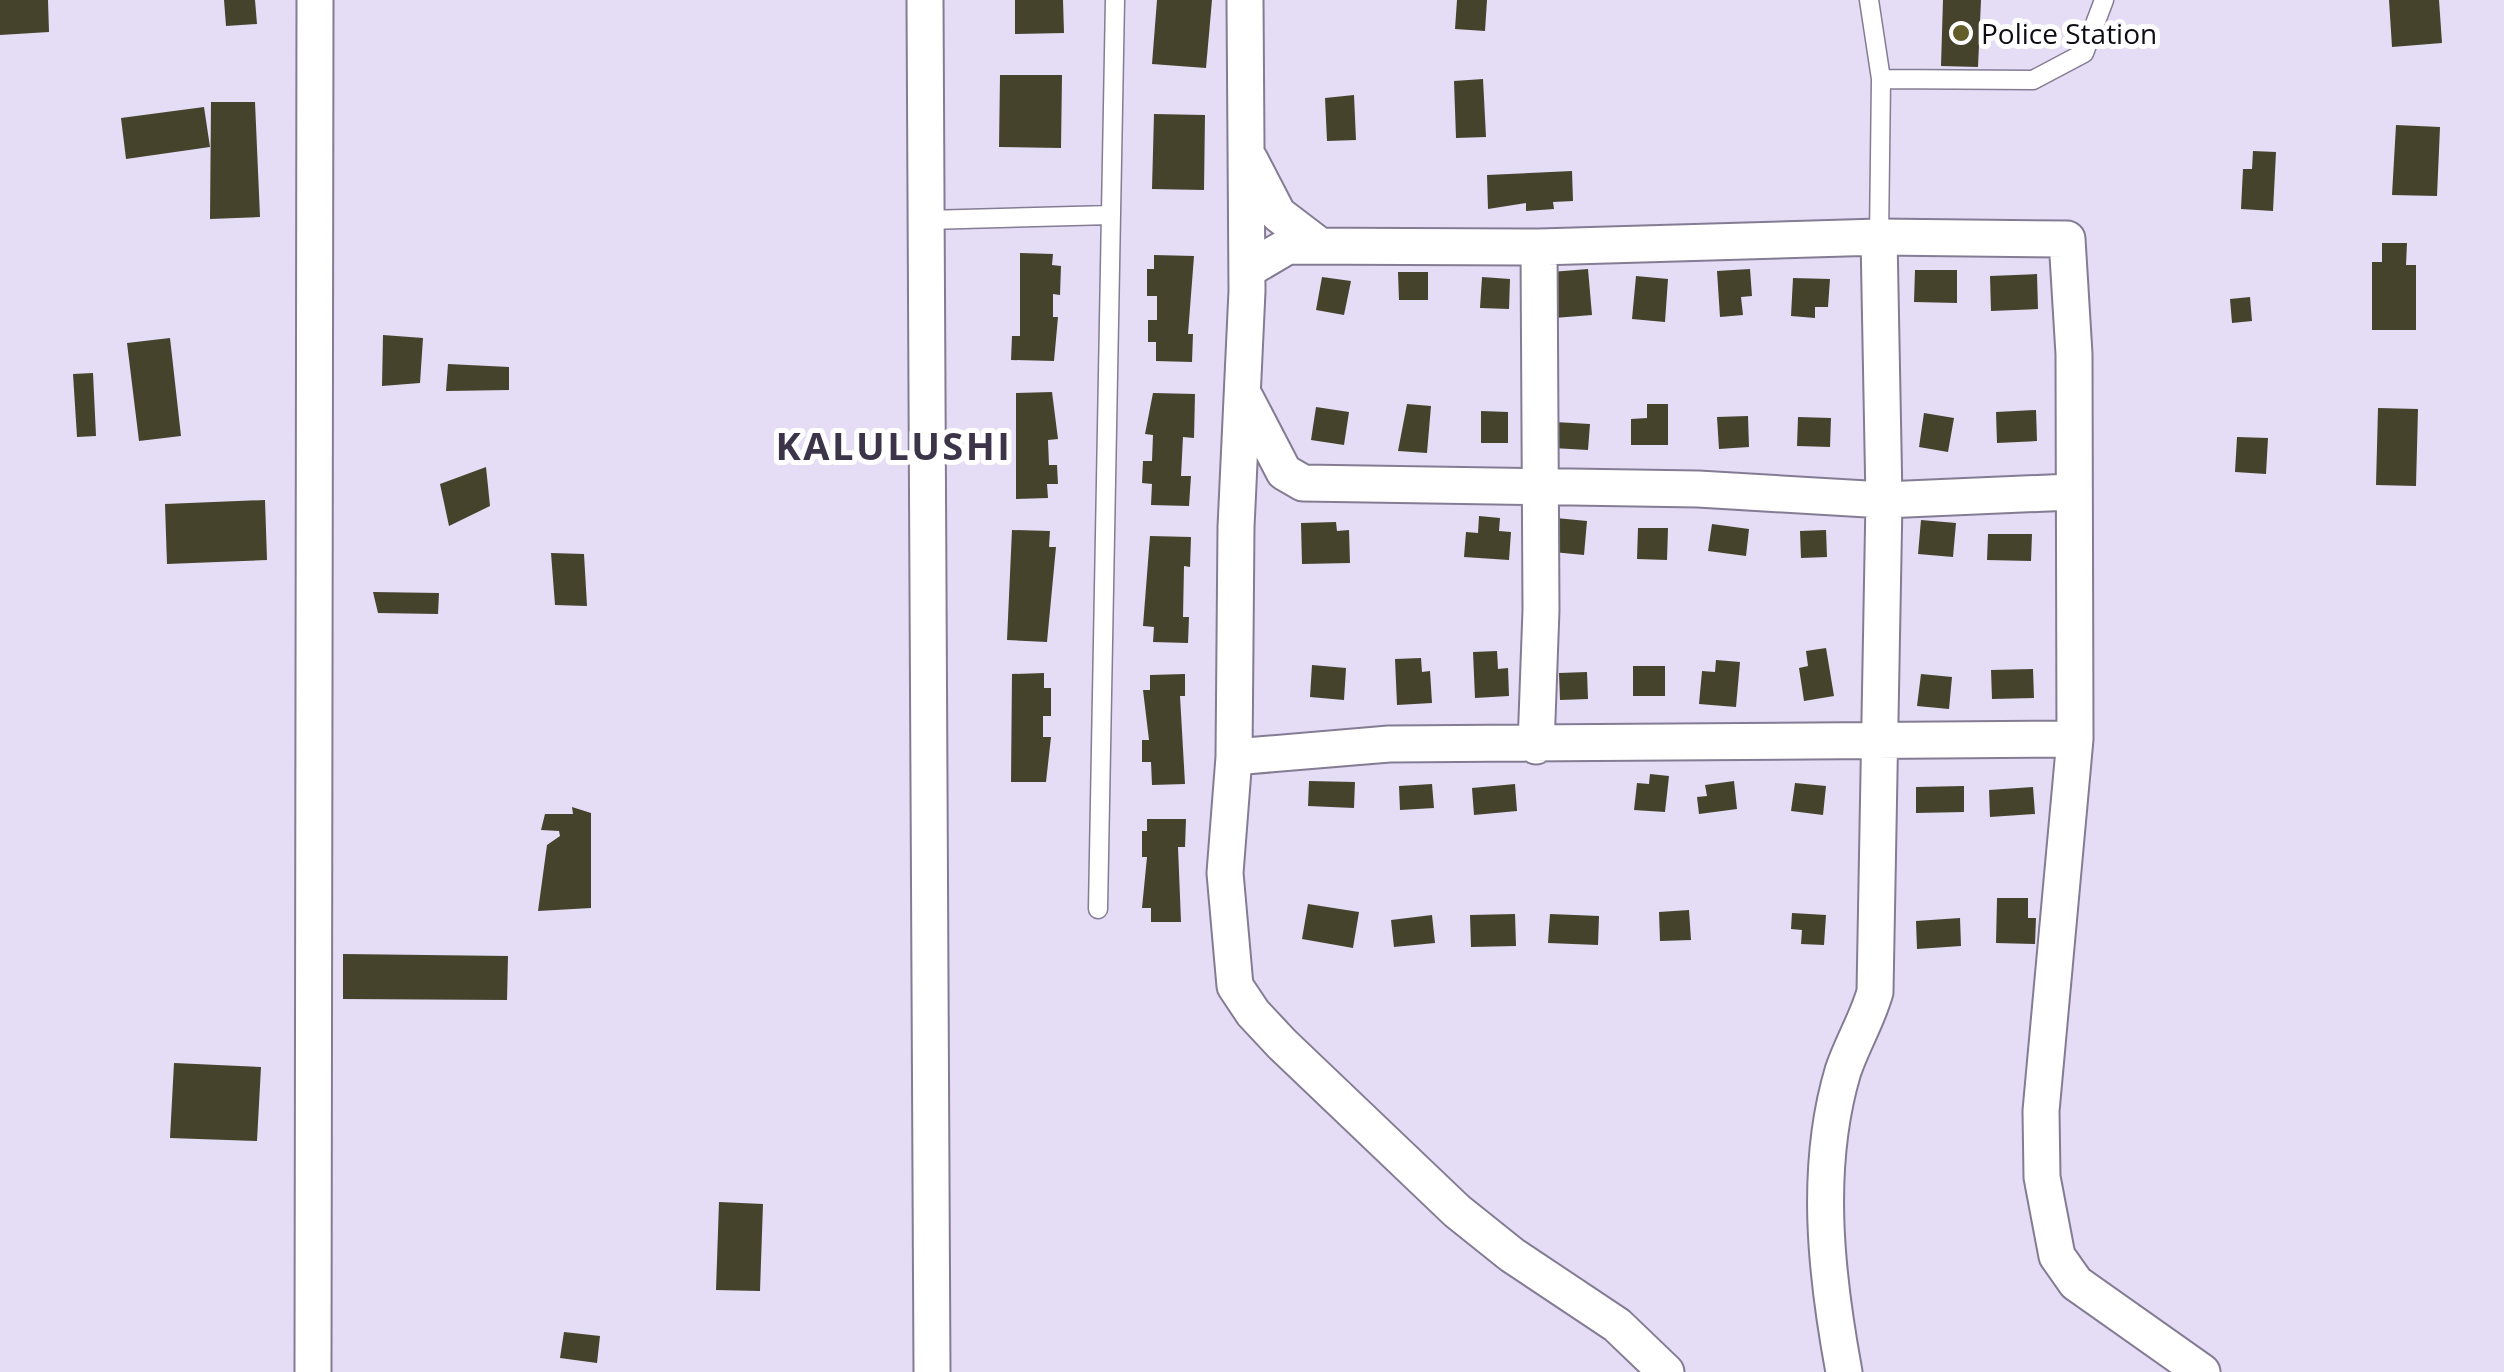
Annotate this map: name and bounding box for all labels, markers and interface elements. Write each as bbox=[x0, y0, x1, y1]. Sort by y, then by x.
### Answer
place label: Police Station bbox=[1981, 14, 2157, 52]
marker: Police Station bbox=[1950, 22, 1972, 44]
district label: KALULUSHI bbox=[776, 419, 1012, 471]

